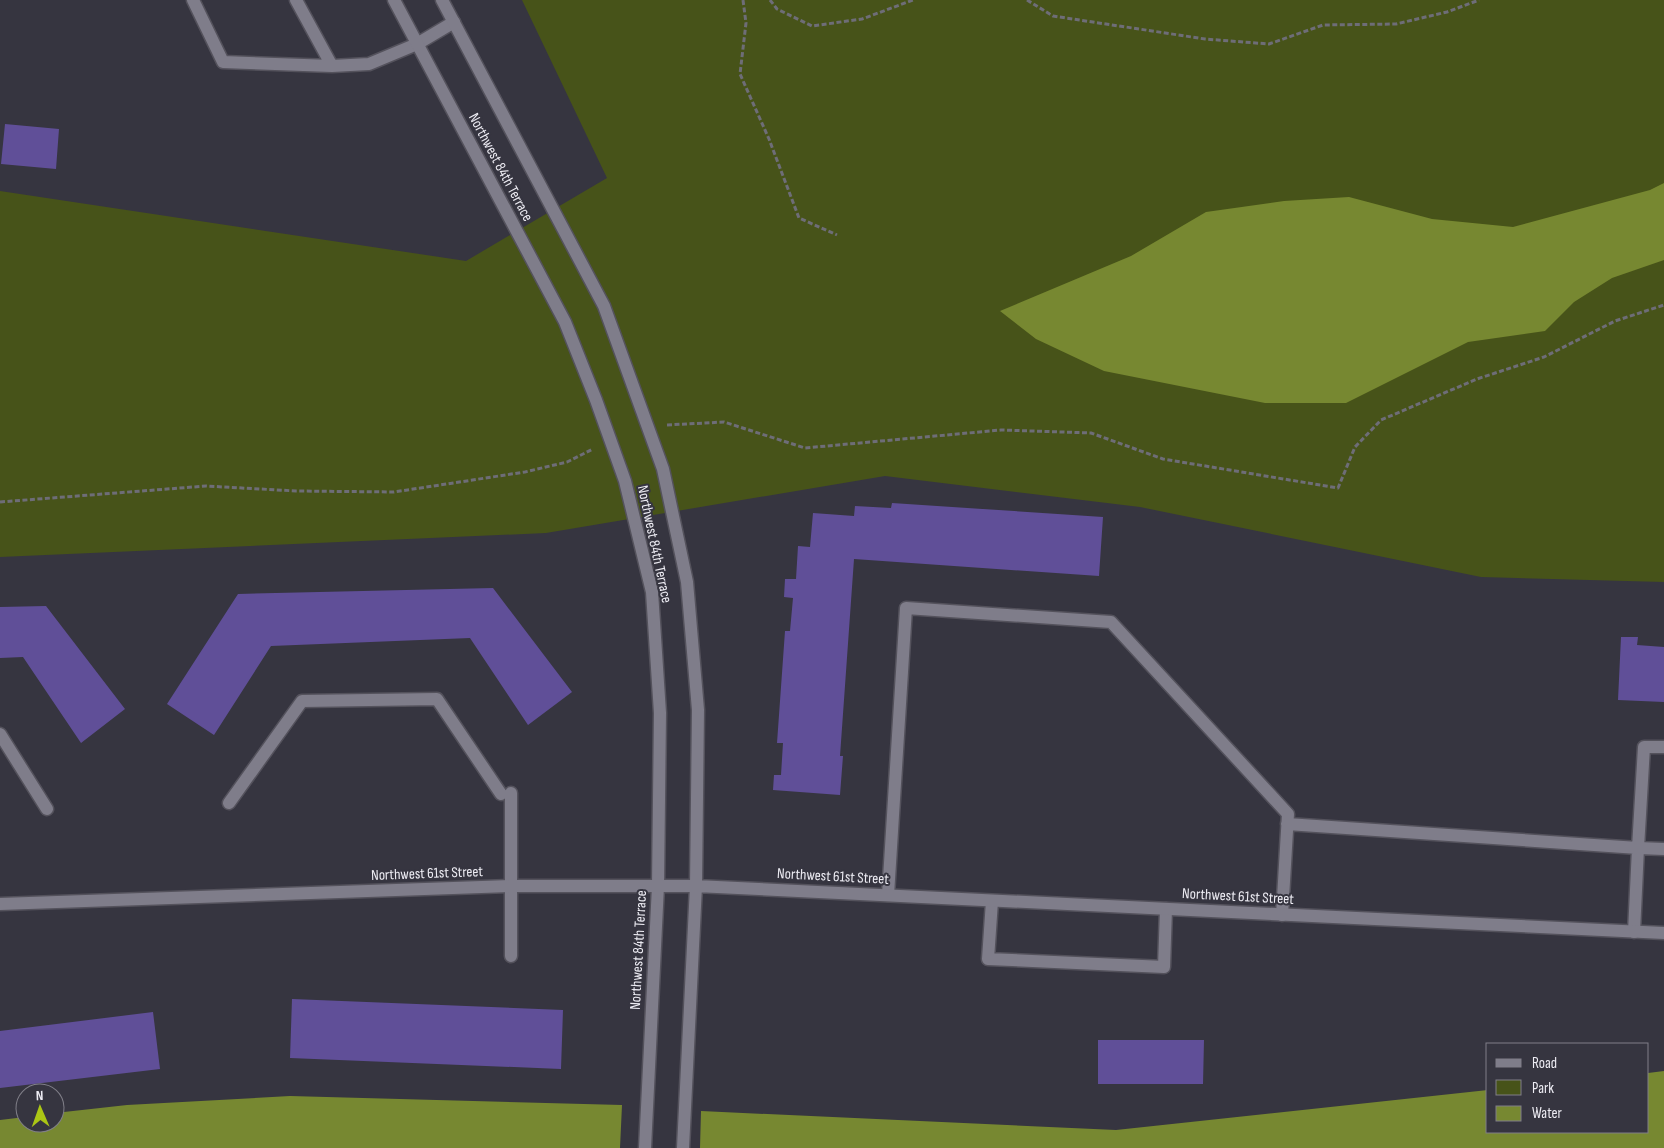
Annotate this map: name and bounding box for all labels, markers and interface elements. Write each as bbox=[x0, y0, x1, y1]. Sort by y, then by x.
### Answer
street label: Northwest 84th Terrace bbox=[464, 110, 537, 225]
street label: Northwest 84th Terrace bbox=[633, 484, 676, 605]
street label: Northwest 61st Street bbox=[371, 862, 484, 885]
street label: Northwest 61st Street bbox=[777, 864, 890, 889]
street label: Northwest 61st Street bbox=[1182, 884, 1295, 909]
street label: Northwest 84th Terrace bbox=[626, 890, 651, 1010]
legend bbox=[1486, 1043, 1649, 1133]
text: Road bbox=[1532, 1054, 1557, 1073]
text: Park bbox=[1532, 1079, 1554, 1098]
north arrow bbox=[15, 1083, 65, 1133]
text: N bbox=[36, 1087, 44, 1104]
text: Water bbox=[1532, 1104, 1563, 1123]

